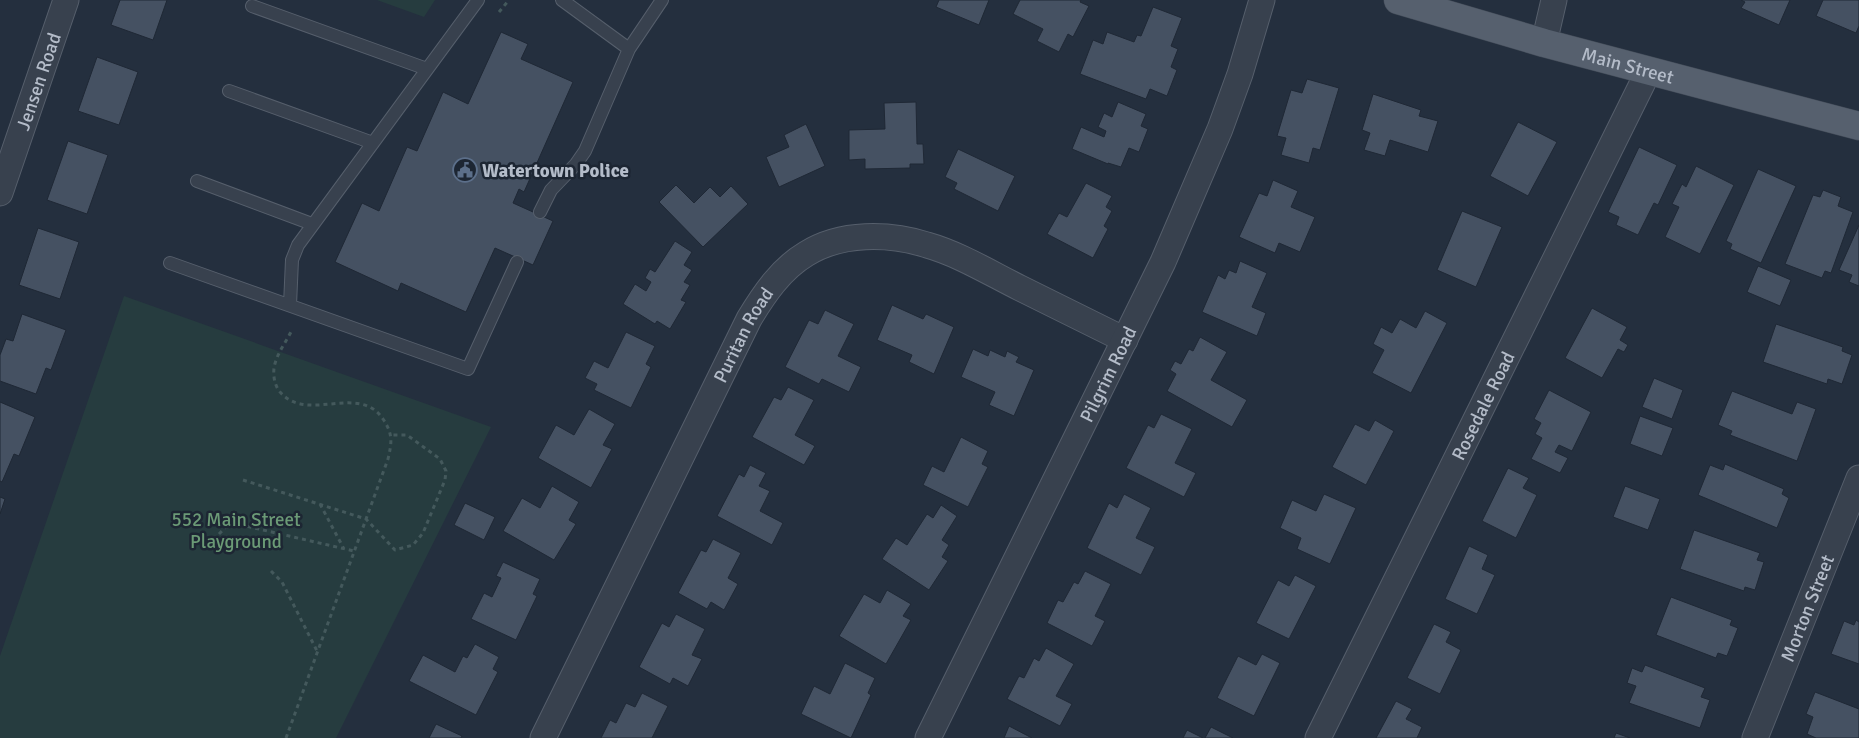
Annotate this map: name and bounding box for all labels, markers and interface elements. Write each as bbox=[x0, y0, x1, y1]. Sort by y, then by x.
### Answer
street label: Jensen Road bbox=[11, 30, 67, 134]
street label: Main Street bbox=[1579, 42, 1677, 90]
public building icon: Watertown Police bbox=[452, 157, 478, 183]
place label: Watertown Police bbox=[482, 159, 629, 183]
street label: Puritan Road bbox=[709, 283, 779, 387]
street label: Pilgrim Road bbox=[1075, 322, 1142, 426]
street label: Rosedale Road bbox=[1447, 348, 1521, 464]
park label: 552 Main Street Playground bbox=[171, 508, 301, 554]
street label: Morton Street bbox=[1776, 551, 1840, 665]

